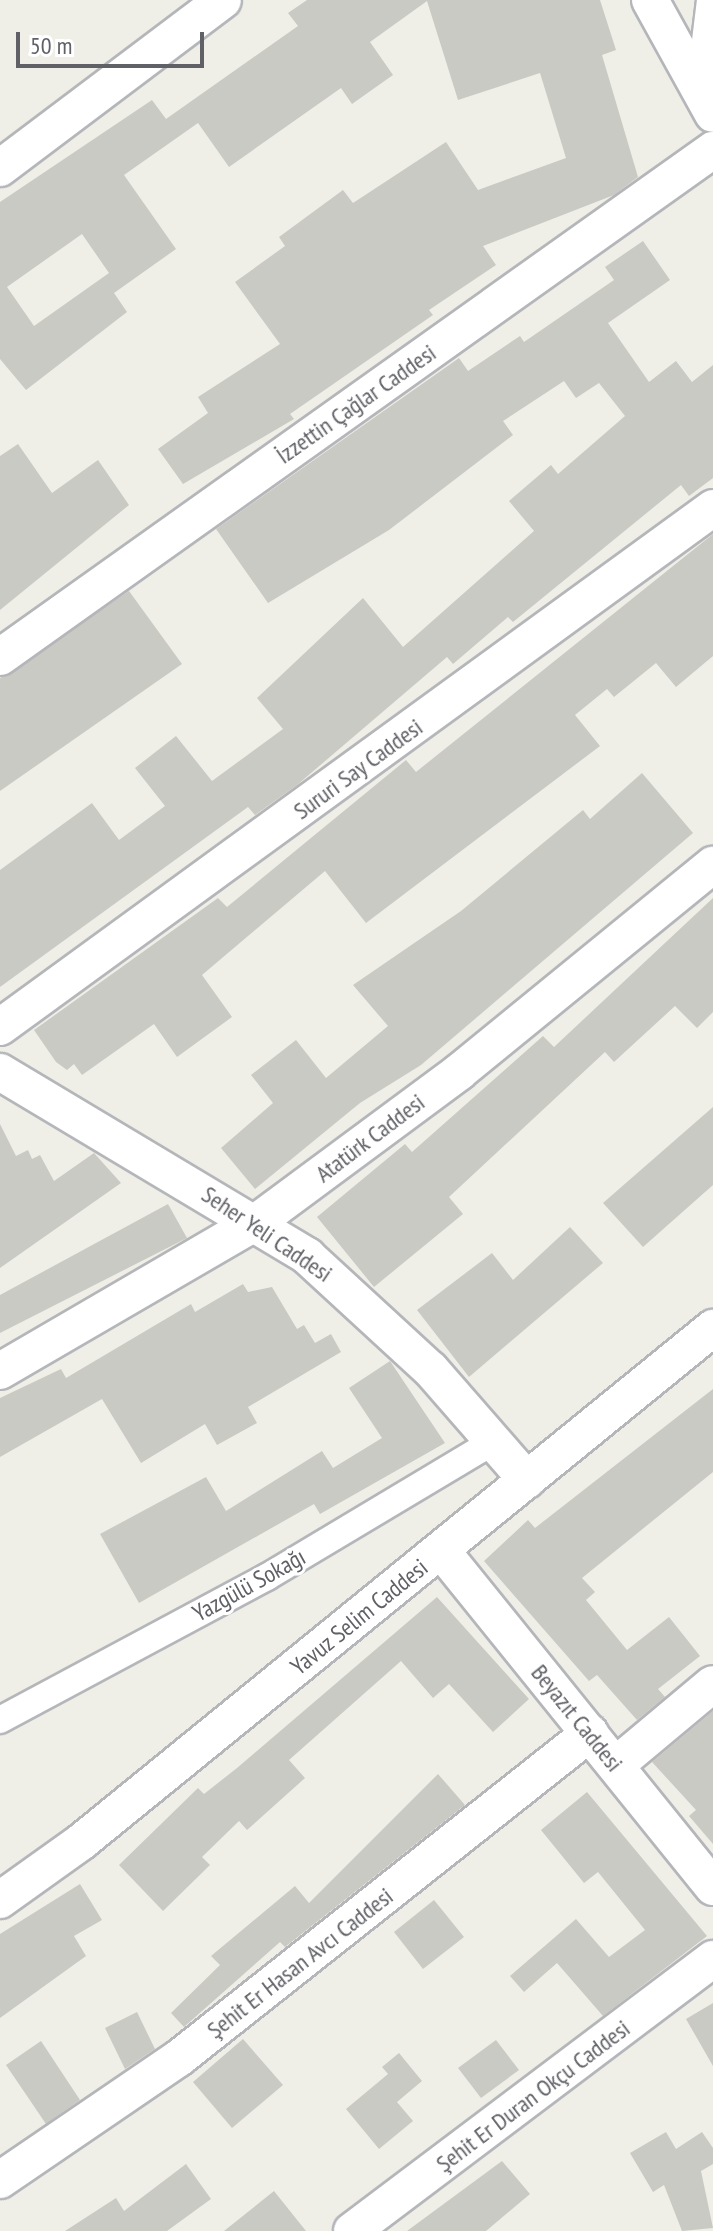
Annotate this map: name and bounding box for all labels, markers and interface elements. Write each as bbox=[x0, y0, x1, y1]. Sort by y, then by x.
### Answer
scale bar bbox=[20, 16, 208, 66]
text: 50 m bbox=[30, 30, 72, 61]
street label: İzzettin Çağlar Caddesi bbox=[271, 338, 441, 470]
street label: Sururi Say Caddesi bbox=[288, 712, 428, 826]
street label: Atatürk Caddesi bbox=[310, 1088, 430, 1188]
street label: Seher Yeli Caddesi bbox=[196, 1180, 338, 1288]
street label: Yazgülü Sokağı bbox=[188, 1542, 310, 1628]
street label: Yavuz Selim Caddesi bbox=[284, 1553, 434, 1681]
street label: Beyazıt Caddesi bbox=[525, 1659, 629, 1777]
street label: Şehit Er Hasan Avcı Caddesi bbox=[201, 1881, 399, 2045]
street label: Şehit Er Duran Okçu Caddesi bbox=[430, 2014, 636, 2178]

